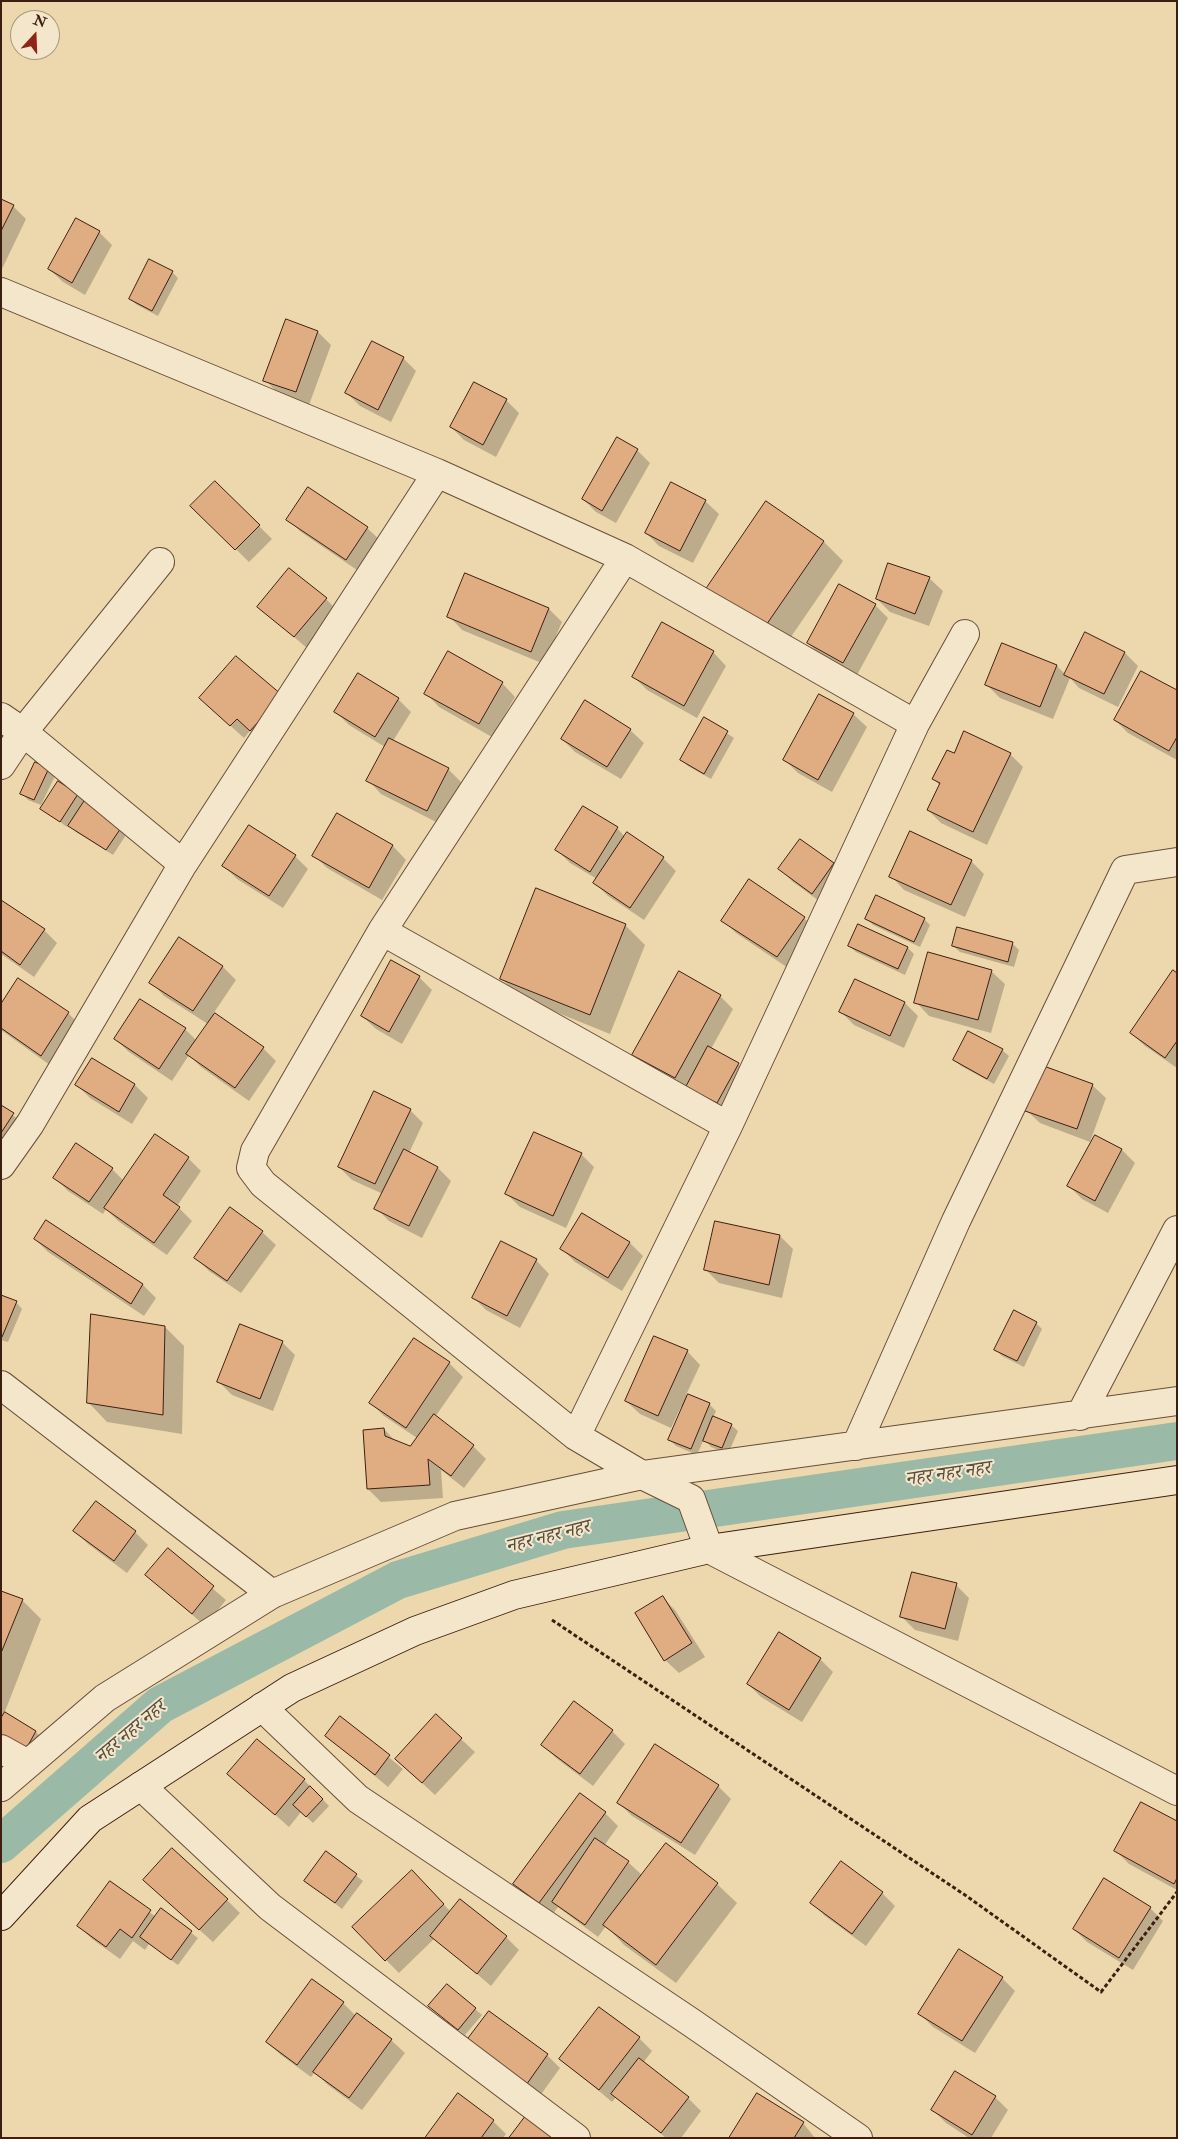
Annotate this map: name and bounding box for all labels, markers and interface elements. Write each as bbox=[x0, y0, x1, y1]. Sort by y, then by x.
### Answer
north arrow bbox=[10, 10, 60, 60]
text: N bbox=[31, 11, 49, 32]
water label: नहर नहर नहर bbox=[904, 1458, 992, 1492]
water label: नहर नहर नहर bbox=[504, 1517, 592, 1559]
water label: नहर नहर नहर bbox=[91, 1697, 171, 1769]

